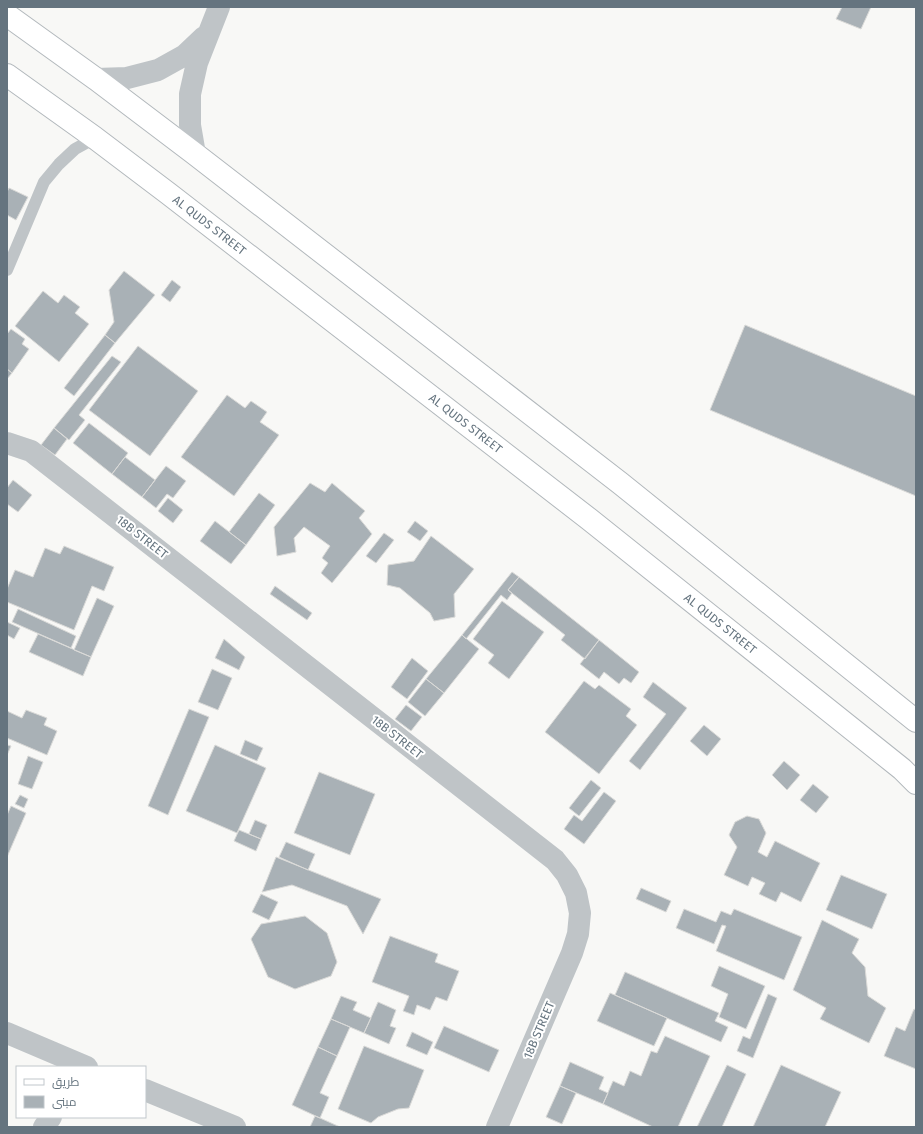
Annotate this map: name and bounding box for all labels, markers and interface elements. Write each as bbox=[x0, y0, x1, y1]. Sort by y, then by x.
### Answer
street label: AL QUDS STREET bbox=[170, 193, 249, 258]
street label: AL QUDS STREET bbox=[426, 391, 505, 457]
street label: 18B STREET bbox=[114, 513, 171, 562]
street label: AL QUDS STREET bbox=[681, 591, 760, 657]
street label: 18B STREET bbox=[369, 713, 426, 762]
street label: 18B STREET bbox=[521, 998, 558, 1061]
legend bbox=[16, 1066, 146, 1118]
text: طريق bbox=[52, 1075, 80, 1089]
text: مبنى bbox=[52, 1095, 77, 1109]

